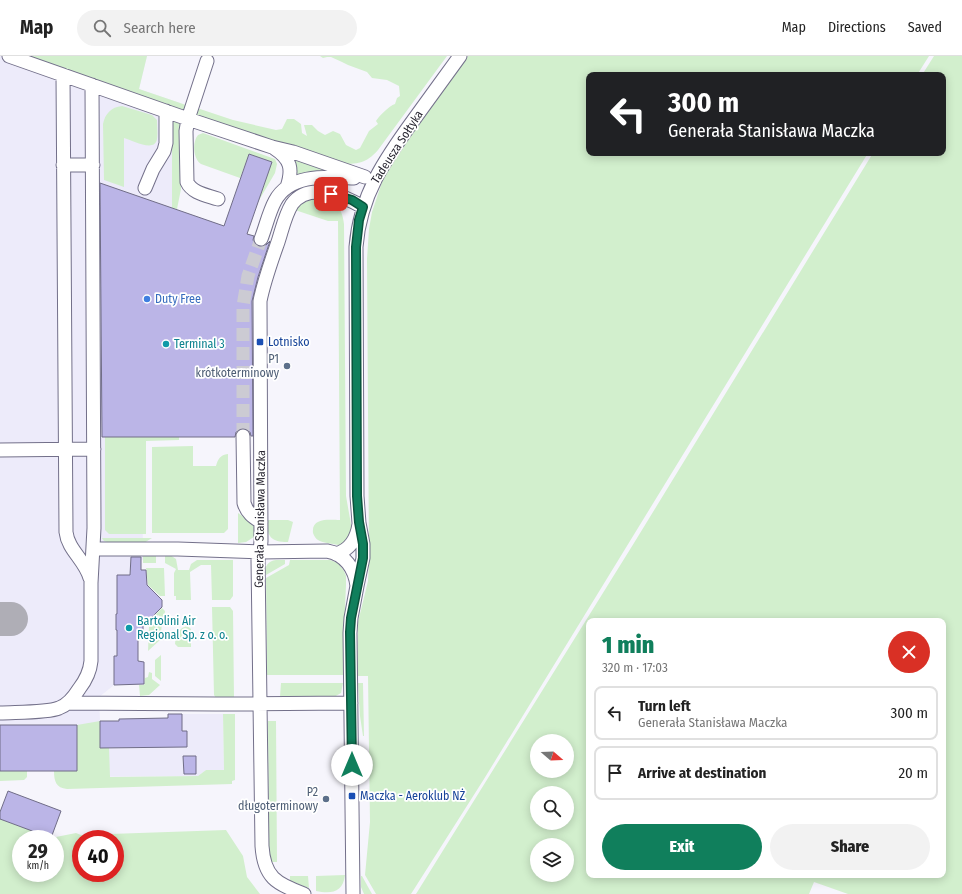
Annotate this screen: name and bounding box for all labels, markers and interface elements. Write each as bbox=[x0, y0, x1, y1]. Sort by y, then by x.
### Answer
search box bbox=[77, 10, 357, 46]
text: Map bbox=[20, 16, 53, 39]
icon: search bbox=[91, 17, 113, 39]
text: Search here bbox=[123, 19, 196, 37]
text: Map bbox=[782, 19, 806, 36]
text: Directions bbox=[828, 19, 886, 36]
text: Saved bbox=[908, 19, 942, 36]
text: 300 m bbox=[668, 86, 739, 119]
icon: left bbox=[602, 88, 654, 140]
street label: Tadeusza Sołtyka bbox=[368, 108, 426, 186]
text: Generała Stanisława Maczka bbox=[668, 120, 875, 142]
pin bbox=[314, 177, 348, 211]
icon: arrive bbox=[320, 183, 342, 205]
place label: Duty Free bbox=[155, 292, 201, 306]
marker: Duty Free bbox=[142, 294, 152, 304]
place label: Lotnisko bbox=[268, 335, 310, 349]
place label: Terminal 3 bbox=[174, 337, 225, 351]
marker: Lotnisko bbox=[255, 337, 265, 347]
marker: Terminal 3 bbox=[161, 339, 171, 349]
place label: P1 krótkoterminowy bbox=[196, 352, 280, 380]
marker: P1 krótkoterminowy bbox=[282, 361, 292, 371]
street label: Generała Stanisława Maczka bbox=[252, 450, 268, 588]
place label: Bartolini Air Regional Sp. z o. o. bbox=[137, 614, 228, 642]
marker: Bartolini Air Regional Sp. z o. o. bbox=[124, 623, 134, 633]
text: 1 min bbox=[602, 631, 654, 659]
button: close bbox=[888, 631, 930, 673]
text: 320 m · 17:03 bbox=[602, 660, 668, 675]
text: Turn left bbox=[638, 697, 691, 715]
icon: left bbox=[604, 702, 626, 724]
text: 300 m bbox=[891, 704, 928, 722]
text: Generała Stanisława Maczka bbox=[638, 715, 787, 730]
north arrow bbox=[530, 734, 574, 778]
map controls bbox=[530, 734, 574, 882]
position arrow bbox=[331, 744, 373, 786]
icon: arrive bbox=[604, 762, 626, 784]
text: Arrive at destination bbox=[638, 764, 766, 782]
text: 20 m bbox=[899, 764, 928, 782]
place label: P2 długoterminowy bbox=[238, 785, 319, 813]
button: search bbox=[530, 786, 574, 830]
place label: Maczka - Aeroklub NŻ bbox=[360, 788, 466, 803]
marker: Maczka - Aeroklub NŻ bbox=[347, 791, 357, 801]
marker: P2 długoterminowy bbox=[321, 794, 331, 804]
button: Exit bbox=[602, 824, 762, 870]
button: Share bbox=[770, 824, 930, 870]
speed limit sign: 40 bbox=[72, 830, 124, 882]
button: layers bbox=[530, 838, 574, 882]
text: 29 bbox=[28, 839, 48, 863]
text: km/h bbox=[27, 860, 49, 872]

